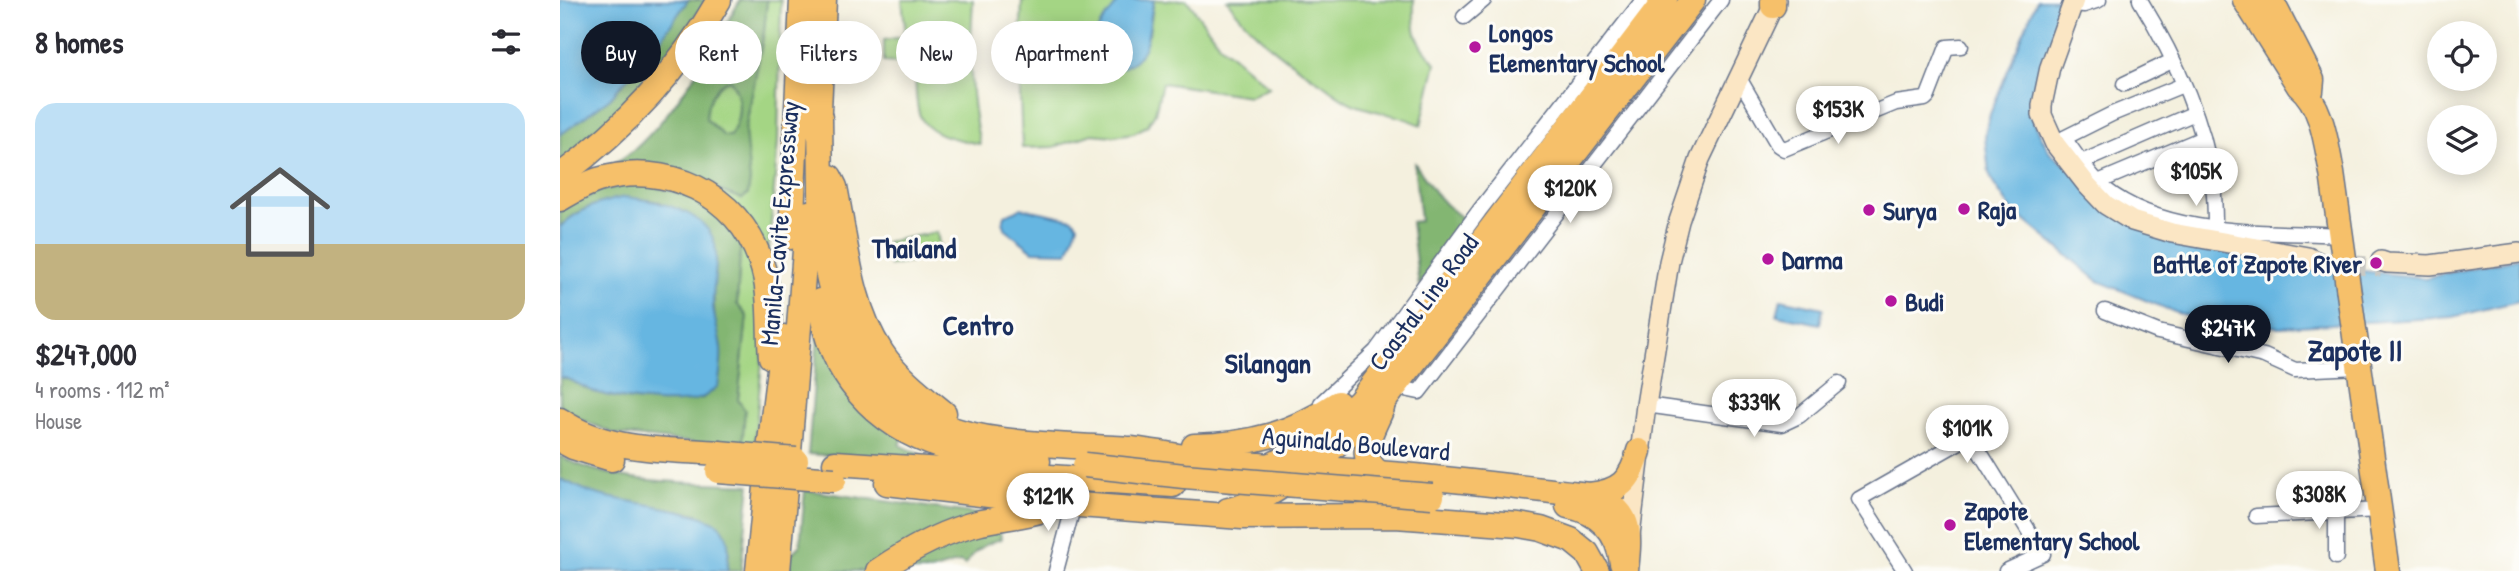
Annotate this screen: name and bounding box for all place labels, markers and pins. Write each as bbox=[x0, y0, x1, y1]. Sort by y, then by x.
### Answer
place label: Longos Elementary School bbox=[1489, 15, 1666, 81]
marker: Longos Elementary School bbox=[1467, 39, 1483, 55]
pin: $153K bbox=[1789, 86, 1887, 146]
pin: $105K bbox=[2147, 148, 2245, 208]
pin: $120K bbox=[1521, 166, 1619, 225]
place label: Raja bbox=[1978, 192, 2017, 227]
place label: Surya bbox=[1883, 193, 1937, 229]
marker: Raja bbox=[1956, 201, 1972, 217]
marker: Surya bbox=[1861, 202, 1877, 218]
place label: Darma bbox=[1782, 242, 1843, 277]
place label: Battle of Zapote River bbox=[2153, 246, 2363, 282]
marker: Darma bbox=[1760, 251, 1776, 267]
marker: Battle of Zapote River bbox=[2368, 255, 2384, 271]
place label: Budi bbox=[1905, 284, 1945, 319]
marker: Budi bbox=[1883, 293, 1899, 309]
pin: $247K bbox=[2179, 306, 2277, 365]
pin: $339K bbox=[1705, 380, 1803, 439]
pin: $101K bbox=[1918, 406, 2016, 465]
pin: $308K bbox=[2270, 472, 2368, 531]
pin: $121K bbox=[999, 474, 1097, 533]
place label: Zapote Elementary School bbox=[1964, 493, 2141, 559]
marker: Zapote Elementary School bbox=[1942, 517, 1958, 533]

